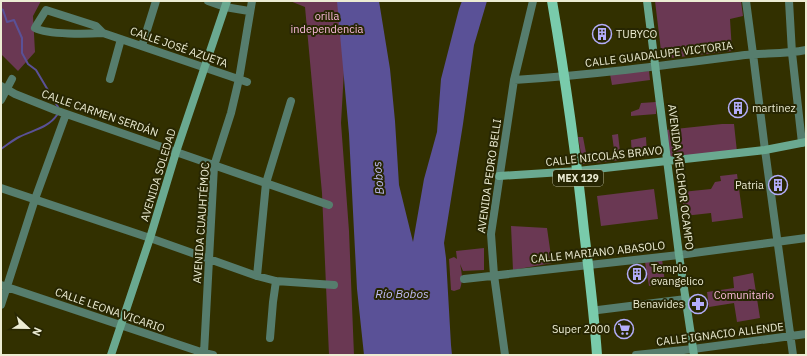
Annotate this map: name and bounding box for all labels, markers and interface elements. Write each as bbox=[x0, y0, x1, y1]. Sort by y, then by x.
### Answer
park label: orilla independencia bbox=[291, 9, 364, 36]
building icon: TUBYCO bbox=[591, 23, 613, 45]
street label: CALLE JOSÉ AZUETA bbox=[128, 24, 230, 70]
place label: TUBYCO bbox=[616, 27, 657, 41]
street label: CALLE GUADALUPE VICTORIA bbox=[584, 38, 734, 70]
street label: CALLE CARMEN SERDÁN bbox=[40, 86, 160, 140]
building icon: martinez bbox=[727, 97, 749, 119]
place label: martinez bbox=[752, 101, 796, 115]
street label: AVENIDA MELCHOR OCAMPO bbox=[665, 103, 697, 251]
street label: AVENIDA PEDRO BELLI bbox=[474, 118, 504, 234]
street label: AVENIDA SOLEDAD bbox=[137, 127, 179, 223]
street label: CALLE NICOLÁS BRAVO bbox=[545, 143, 663, 169]
water label: Bobos bbox=[369, 160, 387, 195]
street label: AVENIDA CUAUHTÉMOC bbox=[190, 162, 212, 284]
road number: MEX 129 bbox=[553, 170, 603, 186]
building icon: Patria bbox=[767, 174, 789, 196]
place label: Patria bbox=[735, 178, 764, 192]
street label: CALLE MARIANO ABASOLO bbox=[530, 238, 666, 266]
place label: Templo evangelico bbox=[651, 261, 704, 288]
building icon: Templo evangelico bbox=[626, 263, 648, 285]
street label: CALLE LEONA VICARIO bbox=[53, 285, 167, 335]
water label: Río Bobos bbox=[375, 286, 429, 301]
park label: Comunitario bbox=[714, 288, 774, 302]
pharmacy icon: Benavides bbox=[687, 293, 709, 315]
place label: Benavides bbox=[633, 297, 684, 311]
north arrow bbox=[8, 308, 48, 348]
supermarket icon: Super 2000 bbox=[613, 318, 635, 340]
street label: CALLE IGNACIO ALLENDE bbox=[655, 319, 785, 349]
place label: Super 2000 bbox=[552, 322, 610, 336]
text: N bbox=[29, 325, 45, 338]

